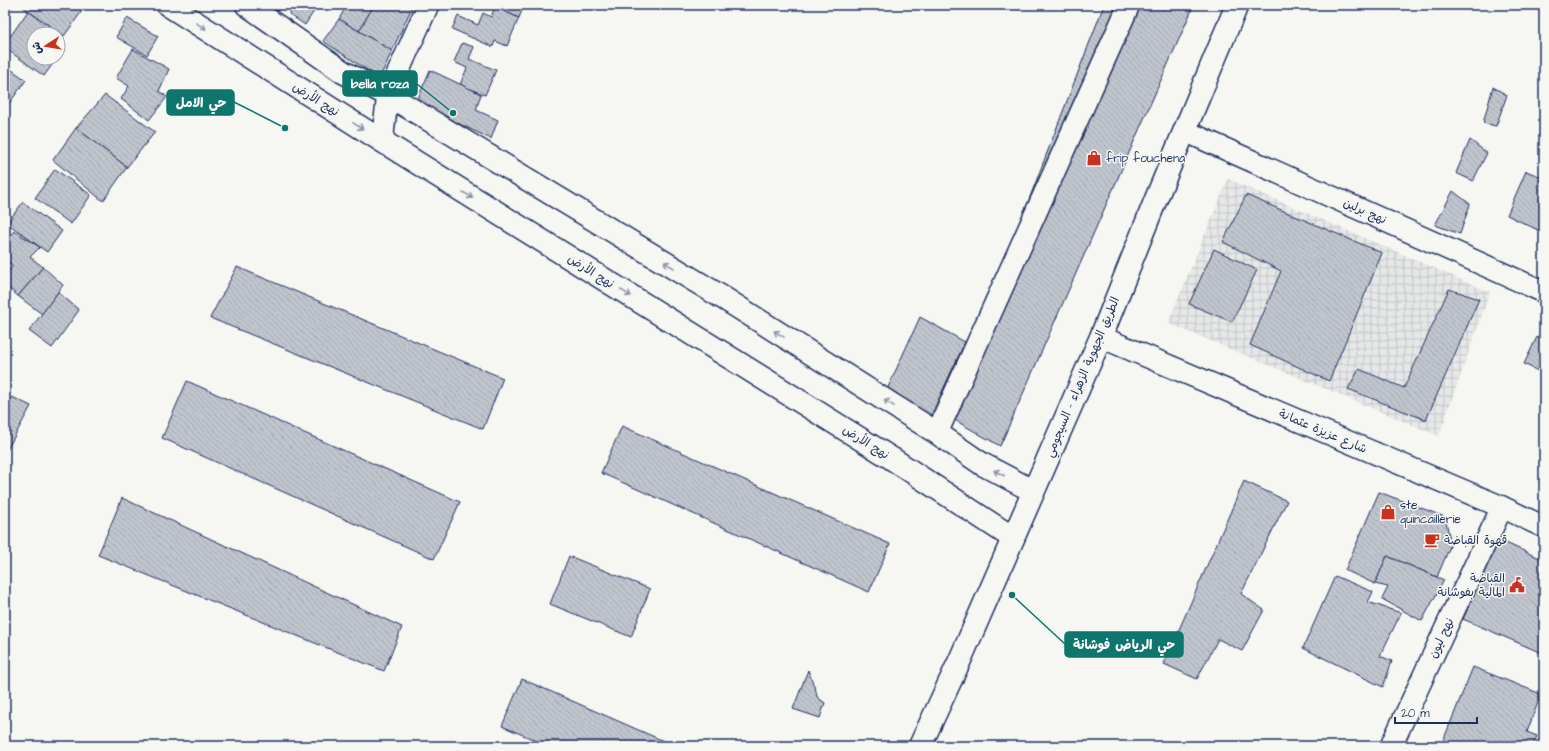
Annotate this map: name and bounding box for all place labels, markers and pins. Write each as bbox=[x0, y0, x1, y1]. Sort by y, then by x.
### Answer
callout: bella roza bbox=[343, 71, 417, 96]
callout: حي الامل bbox=[167, 90, 234, 115]
shop icon: frip fouchena bbox=[1085, 149, 1103, 167]
place label: frip fouchena bbox=[1106, 150, 1185, 167]
place label: ste quincaillerie bbox=[1400, 497, 1461, 528]
shop icon: ste quincaillerie bbox=[1379, 503, 1397, 521]
cafe icon: قهوة القباضة bbox=[1423, 531, 1441, 549]
place label: قهوة القباضة bbox=[1444, 532, 1507, 549]
place label: القباضة المالية بفوشانة bbox=[1437, 570, 1505, 601]
public building icon: القباضة المالية بفوشانة bbox=[1508, 576, 1526, 594]
callout: حي الرياض فوشانة bbox=[1065, 632, 1183, 657]

